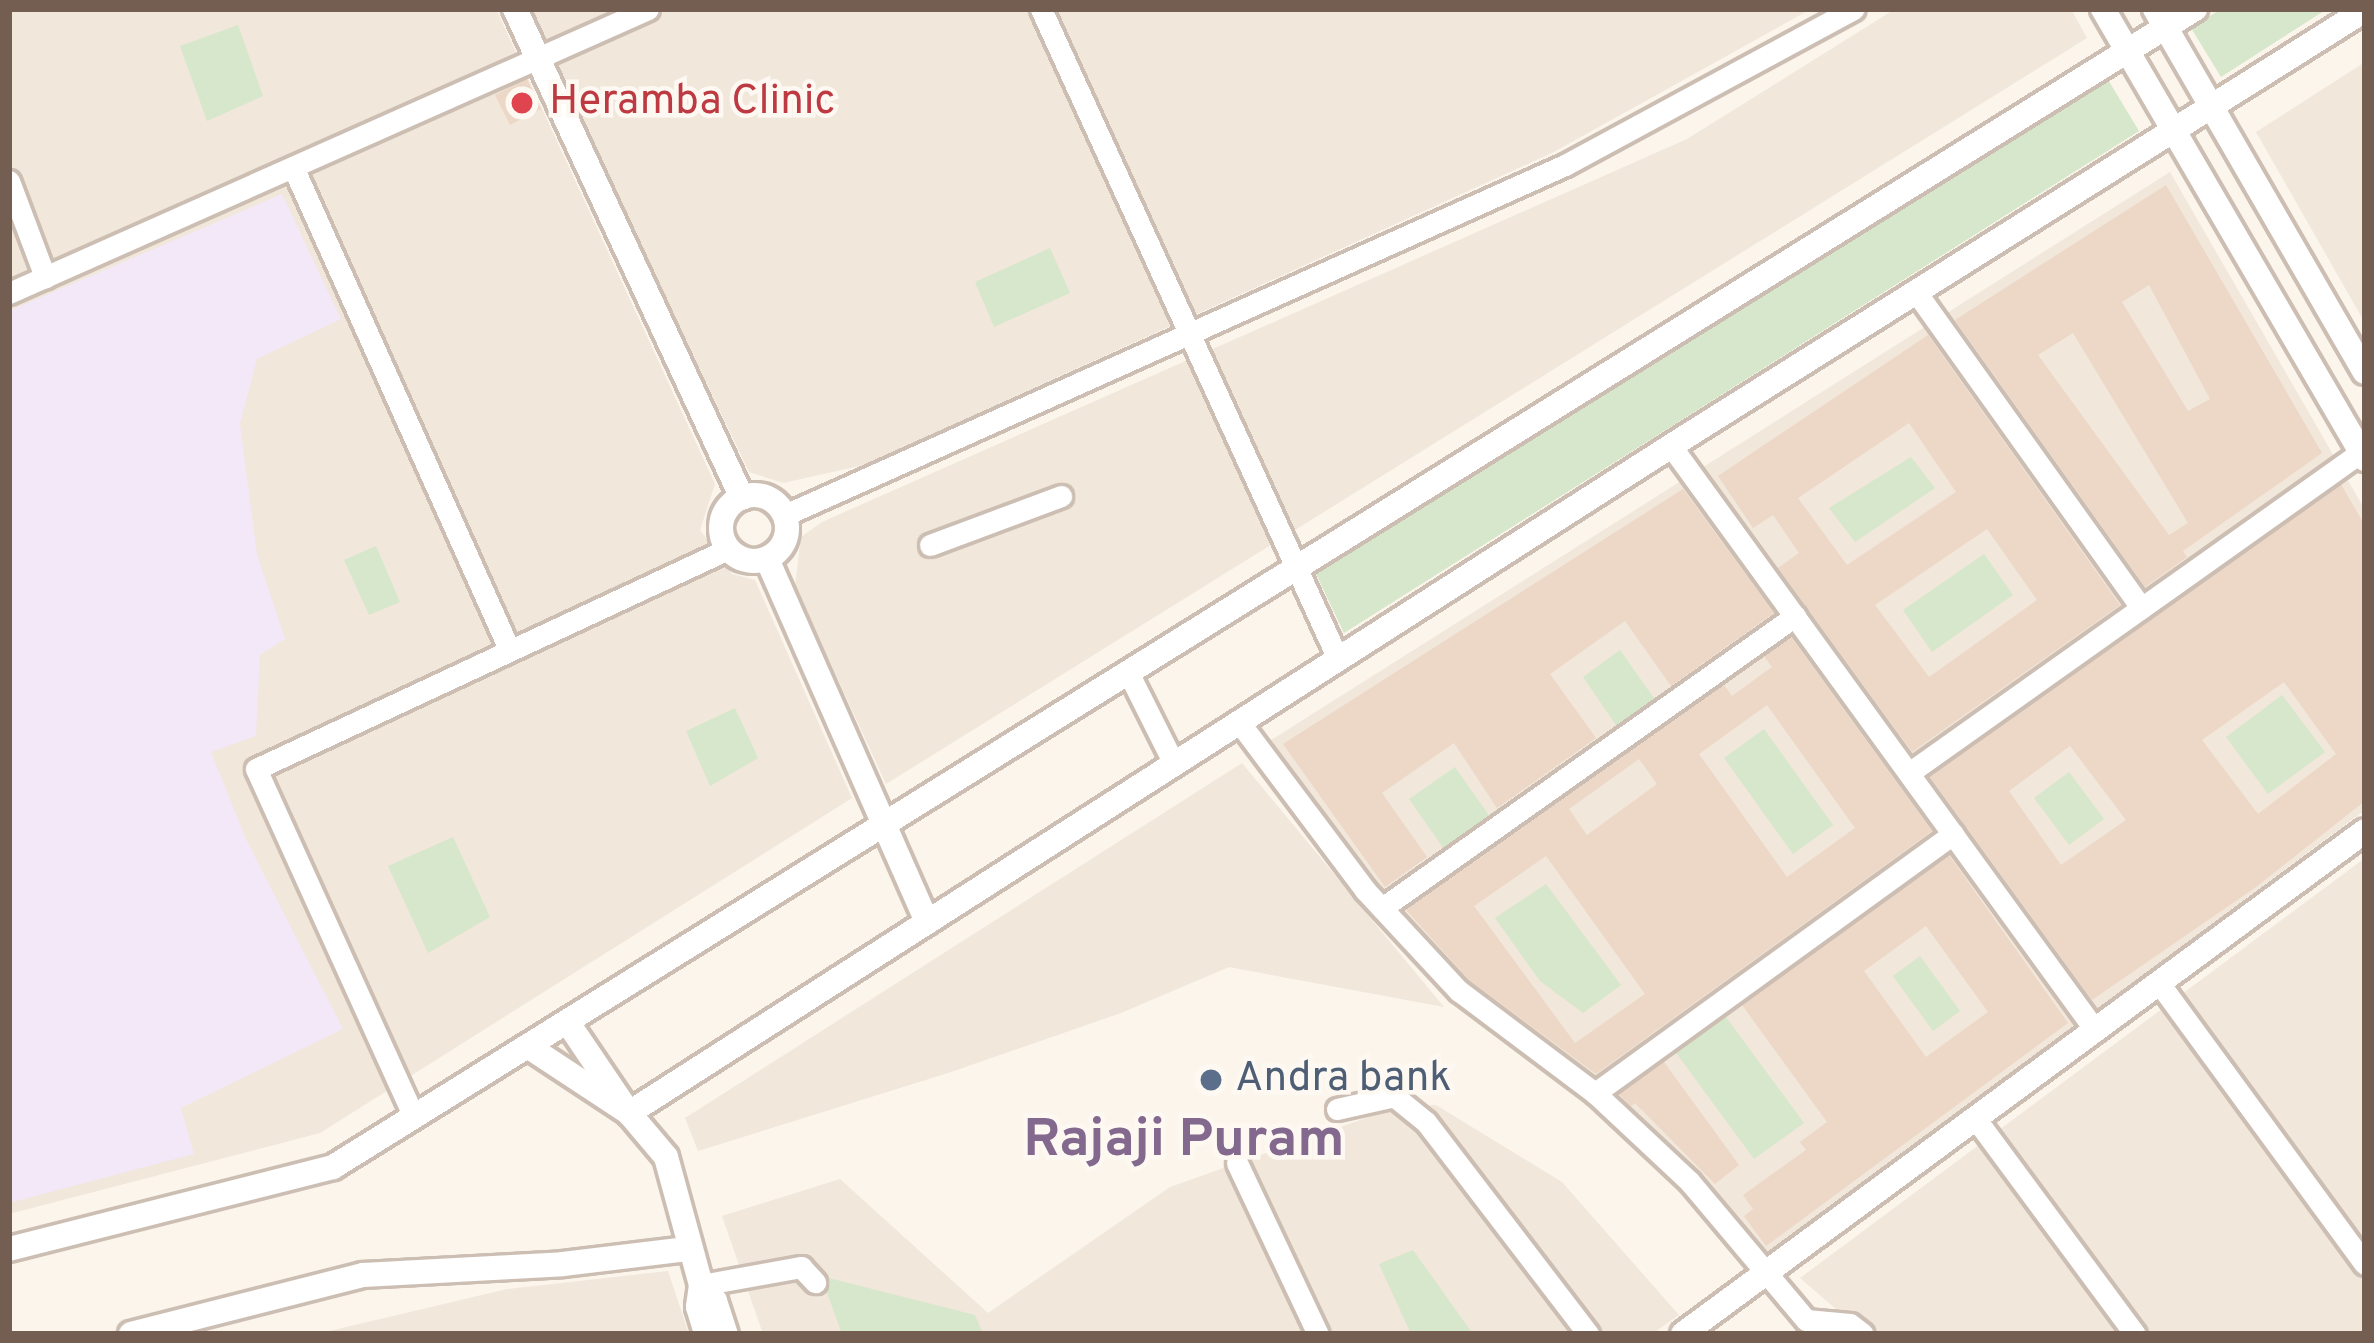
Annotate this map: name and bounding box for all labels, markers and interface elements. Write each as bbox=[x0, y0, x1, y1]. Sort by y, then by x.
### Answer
place label: Heramba Clinic bbox=[549, 78, 836, 128]
marker: Heramba Clinic bbox=[506, 87, 538, 119]
place label: Andra bank bbox=[1235, 1055, 1452, 1105]
marker: Andra bank bbox=[1198, 1067, 1224, 1093]
district label: Rajaji Puram bbox=[1023, 1110, 1345, 1174]

